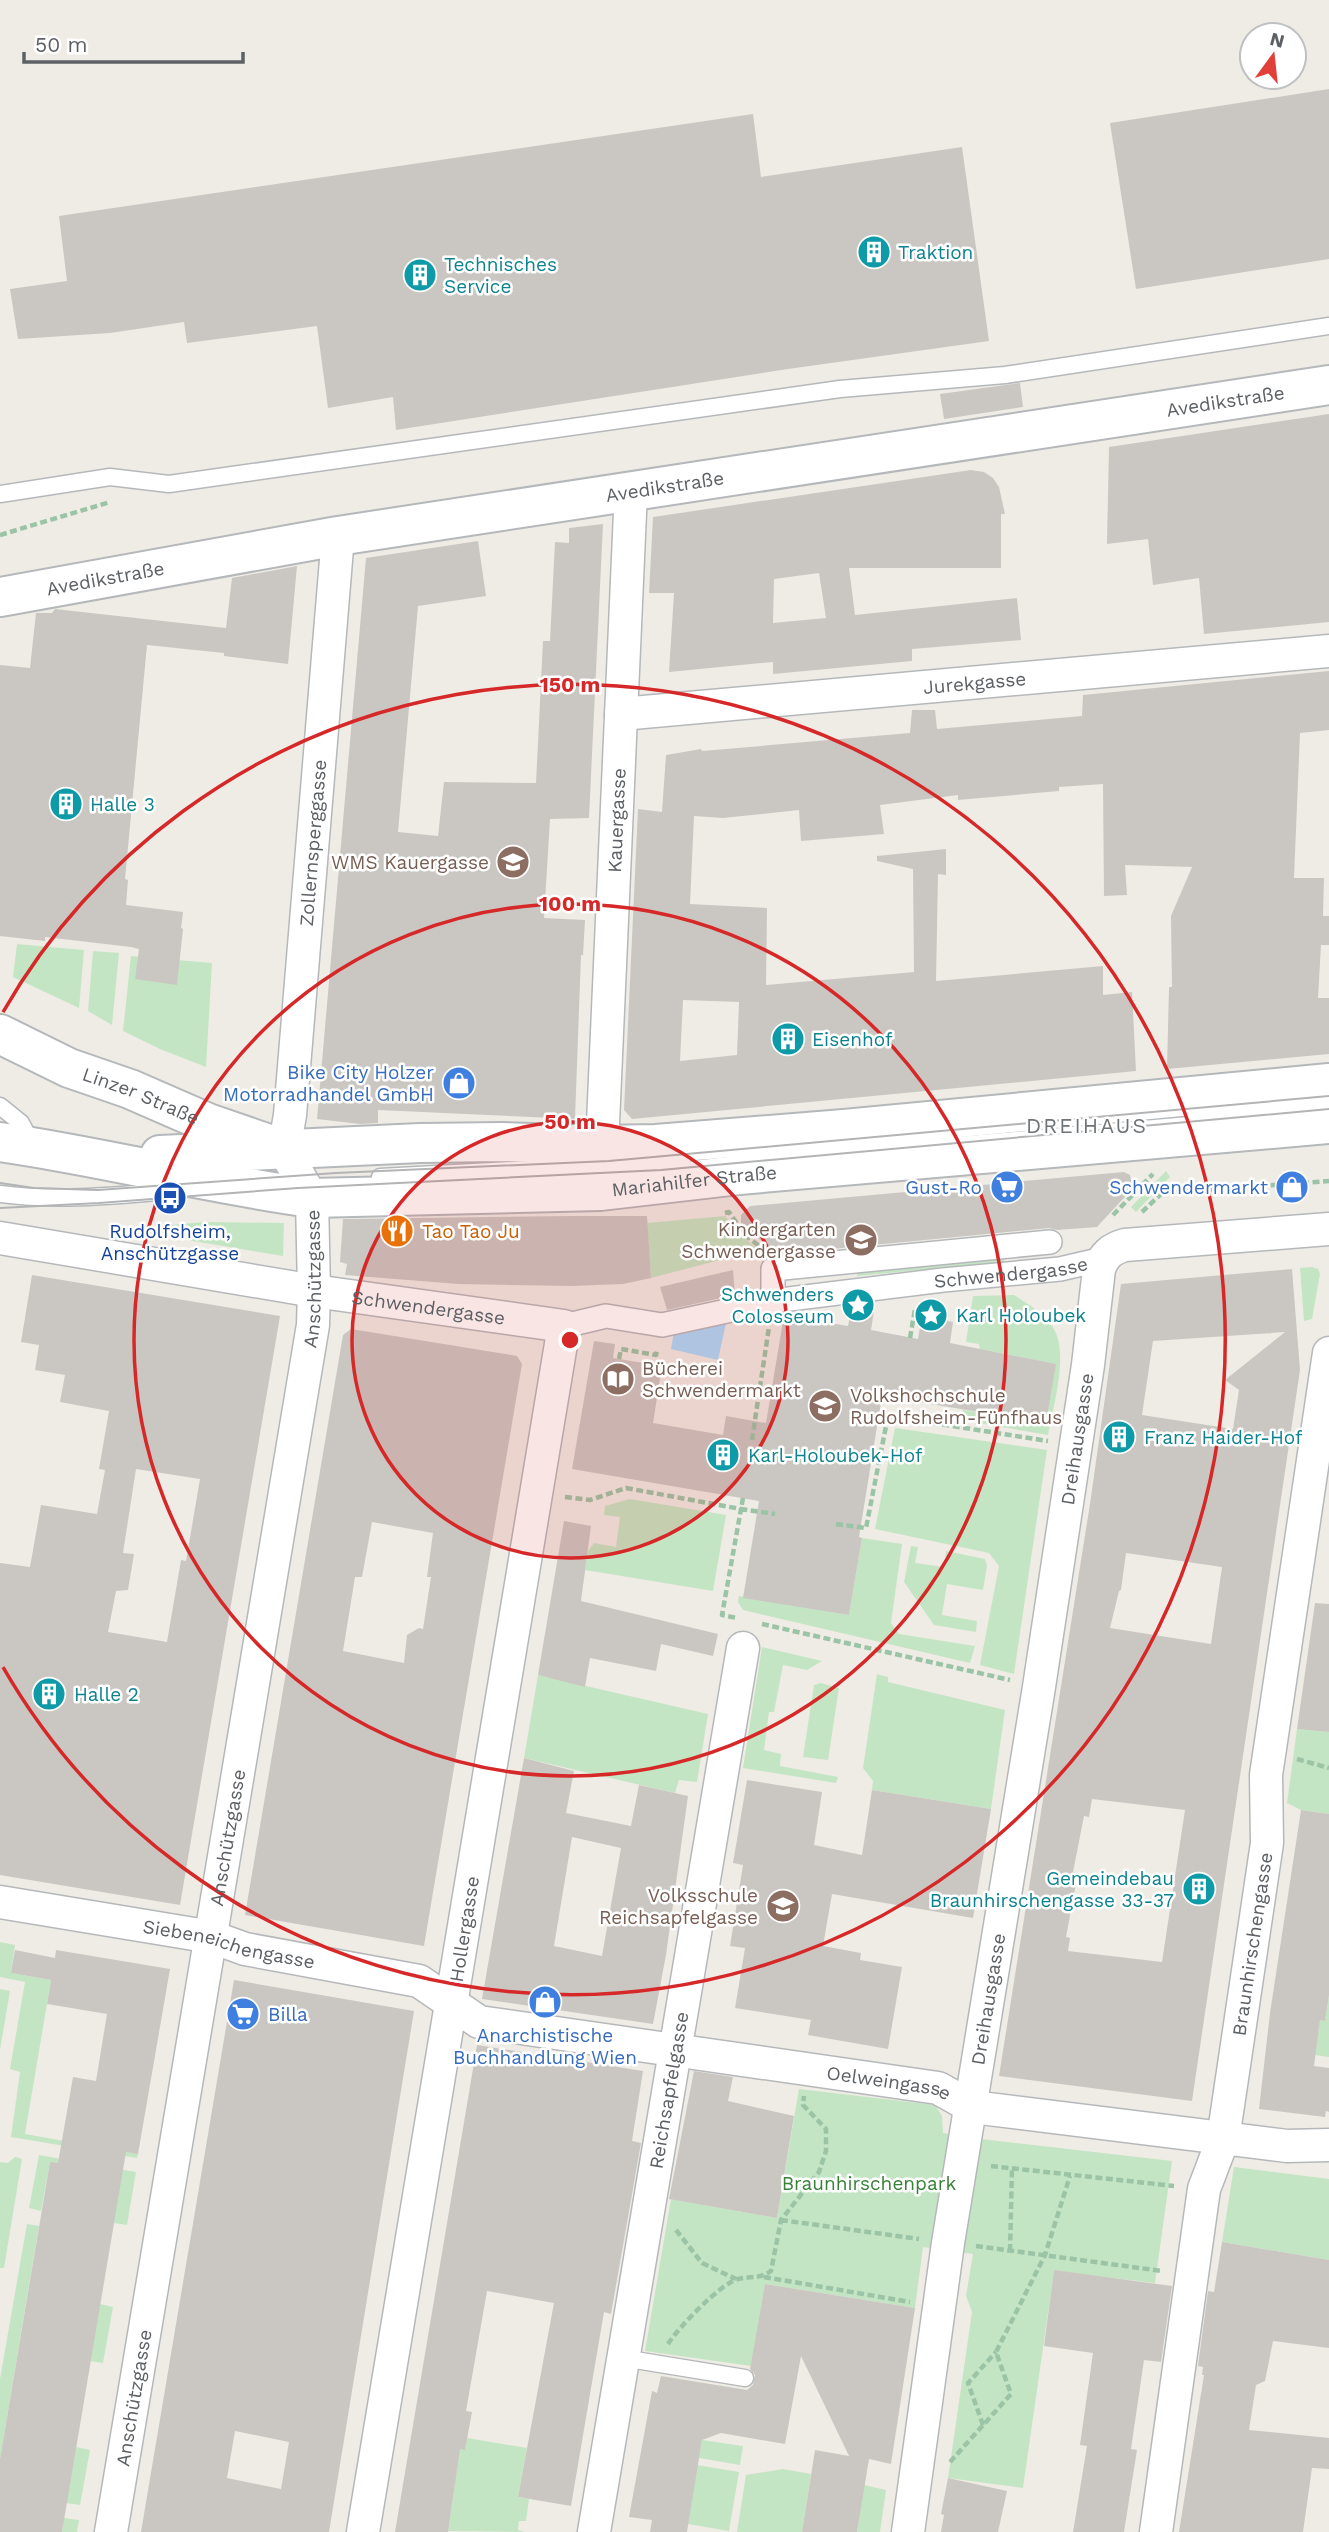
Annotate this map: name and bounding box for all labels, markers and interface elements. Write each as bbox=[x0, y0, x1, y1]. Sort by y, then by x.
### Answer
scale bar bbox=[24, 21, 243, 65]
north arrow bbox=[1238, 21, 1308, 91]
text: N bbox=[1267, 27, 1287, 53]
text: 50 m bbox=[35, 32, 87, 57]
building icon: Traktion bbox=[855, 233, 893, 271]
place label: Traktion bbox=[898, 241, 973, 264]
place label: Technisches Service bbox=[444, 253, 557, 298]
building icon: Technisches Service bbox=[401, 256, 439, 294]
street label: Avedikstraße bbox=[1165, 381, 1286, 422]
street label: Avedikstraße bbox=[604, 466, 726, 507]
street label: Avedikstraße bbox=[45, 557, 166, 600]
street label: Jurekgasse bbox=[922, 667, 1027, 699]
text: 150 m bbox=[540, 672, 600, 697]
street label: Zollernsperggasse bbox=[295, 759, 331, 927]
street label: Kauergasse bbox=[603, 768, 631, 873]
building icon: Halle 3 bbox=[47, 785, 85, 823]
place label: Halle 3 bbox=[90, 793, 155, 816]
school or university icon: WMS Kauergasse bbox=[494, 843, 532, 881]
place label: WMS Kauergasse bbox=[331, 851, 489, 874]
text: 100 m bbox=[539, 891, 601, 916]
building icon: Eisenhof bbox=[769, 1020, 807, 1058]
place label: Eisenhof bbox=[812, 1028, 893, 1051]
place label: Bike City Holzer Motorradhandel GmbH bbox=[223, 1061, 434, 1106]
street label: Linzer Straße bbox=[79, 1062, 203, 1130]
shop icon: Bike City Holzer Motorradhandel GmbH bbox=[440, 1064, 478, 1102]
text: 50 m bbox=[544, 1109, 596, 1134]
district label: DREIHAUS bbox=[1026, 1113, 1148, 1138]
street label: Mariahilfer Straße bbox=[610, 1161, 778, 1202]
supermarket icon: Gust-Ro bbox=[988, 1168, 1026, 1206]
shop icon: Schwendermarkt bbox=[1273, 1168, 1311, 1206]
place label: Gust-Ro bbox=[905, 1176, 982, 1199]
place label: Schwendermarkt bbox=[1109, 1176, 1268, 1199]
bus stop icon: Rudolfsheim, Anschützgasse bbox=[151, 1179, 189, 1217]
street label: Anschützgasse bbox=[298, 1209, 326, 1350]
restaurant icon: Tao Tao Ju bbox=[378, 1212, 416, 1250]
place label: Kindergarten Schwendergasse bbox=[681, 1218, 836, 1263]
place label: Rudolfsheim, Anschützgasse bbox=[101, 1220, 239, 1265]
place label: Tao Tao Ju bbox=[422, 1220, 520, 1243]
school or university icon: Kindergarten Schwendergasse bbox=[842, 1221, 880, 1259]
street label: Schwendergasse bbox=[933, 1252, 1090, 1293]
place label: Schwenders Colosseum bbox=[721, 1283, 834, 1328]
street label: Schwendergasse bbox=[350, 1285, 507, 1330]
place icon: Schwenders Colosseum bbox=[839, 1286, 877, 1324]
place icon: Karl Holoubek bbox=[912, 1296, 950, 1334]
place label: Karl Holoubek bbox=[956, 1304, 1086, 1327]
centre of rings bbox=[558, 1328, 582, 1352]
place label: Bücherei Schwendermarkt bbox=[642, 1357, 801, 1402]
library icon: Bücherei Schwendermarkt bbox=[599, 1360, 637, 1398]
street label: Dreihausgasse bbox=[1056, 1371, 1099, 1507]
place label: Volkshochschule Rudolfsheim-Fünfhaus bbox=[850, 1384, 1062, 1429]
school or university icon: Volkshochschule Rudolfsheim-Fünfhaus bbox=[806, 1387, 844, 1425]
building icon: Franz Haider-Hof bbox=[1100, 1418, 1138, 1456]
place label: Franz Haider-Hof bbox=[1144, 1426, 1303, 1449]
building icon: Karl-Holoubek-Hof bbox=[704, 1436, 742, 1474]
place label: Karl-Holoubek-Hof bbox=[748, 1444, 923, 1467]
building icon: Halle 2 bbox=[30, 1675, 68, 1713]
place label: Halle 2 bbox=[74, 1683, 139, 1706]
street label: Anschützgasse bbox=[205, 1768, 250, 1908]
street label: Braunhirschengasse bbox=[1227, 1851, 1277, 2037]
place label: Gemeindebau Braunhirschengasse 33-37 bbox=[930, 1867, 1174, 1912]
building icon: Gemeindebau Braunhirschengasse 33-37 bbox=[1180, 1870, 1218, 1908]
street label: Hollergasse bbox=[445, 1874, 484, 1984]
place label: Volksschule Reichsapfelgasse bbox=[599, 1884, 758, 1929]
school or university icon: Volksschule Reichsapfelgasse bbox=[764, 1887, 802, 1925]
street label: Siebeneichengasse bbox=[141, 1915, 317, 1974]
street label: Dreihausgasse bbox=[966, 1931, 1011, 2067]
shop icon: Anarchistische Buchhandlung Wien bbox=[526, 1983, 564, 2021]
supermarket icon: Billa bbox=[224, 1995, 262, 2033]
place label: Billa bbox=[268, 2003, 308, 2026]
street label: Reichsapfelgasse bbox=[644, 2010, 694, 2171]
place label: Anarchistische Buchhandlung Wien bbox=[453, 2024, 637, 2069]
street label: Oelweingasse bbox=[825, 2061, 955, 2105]
park label: Braunhirschenpark bbox=[782, 2172, 957, 2195]
street label: Anschützgasse bbox=[111, 2328, 157, 2468]

